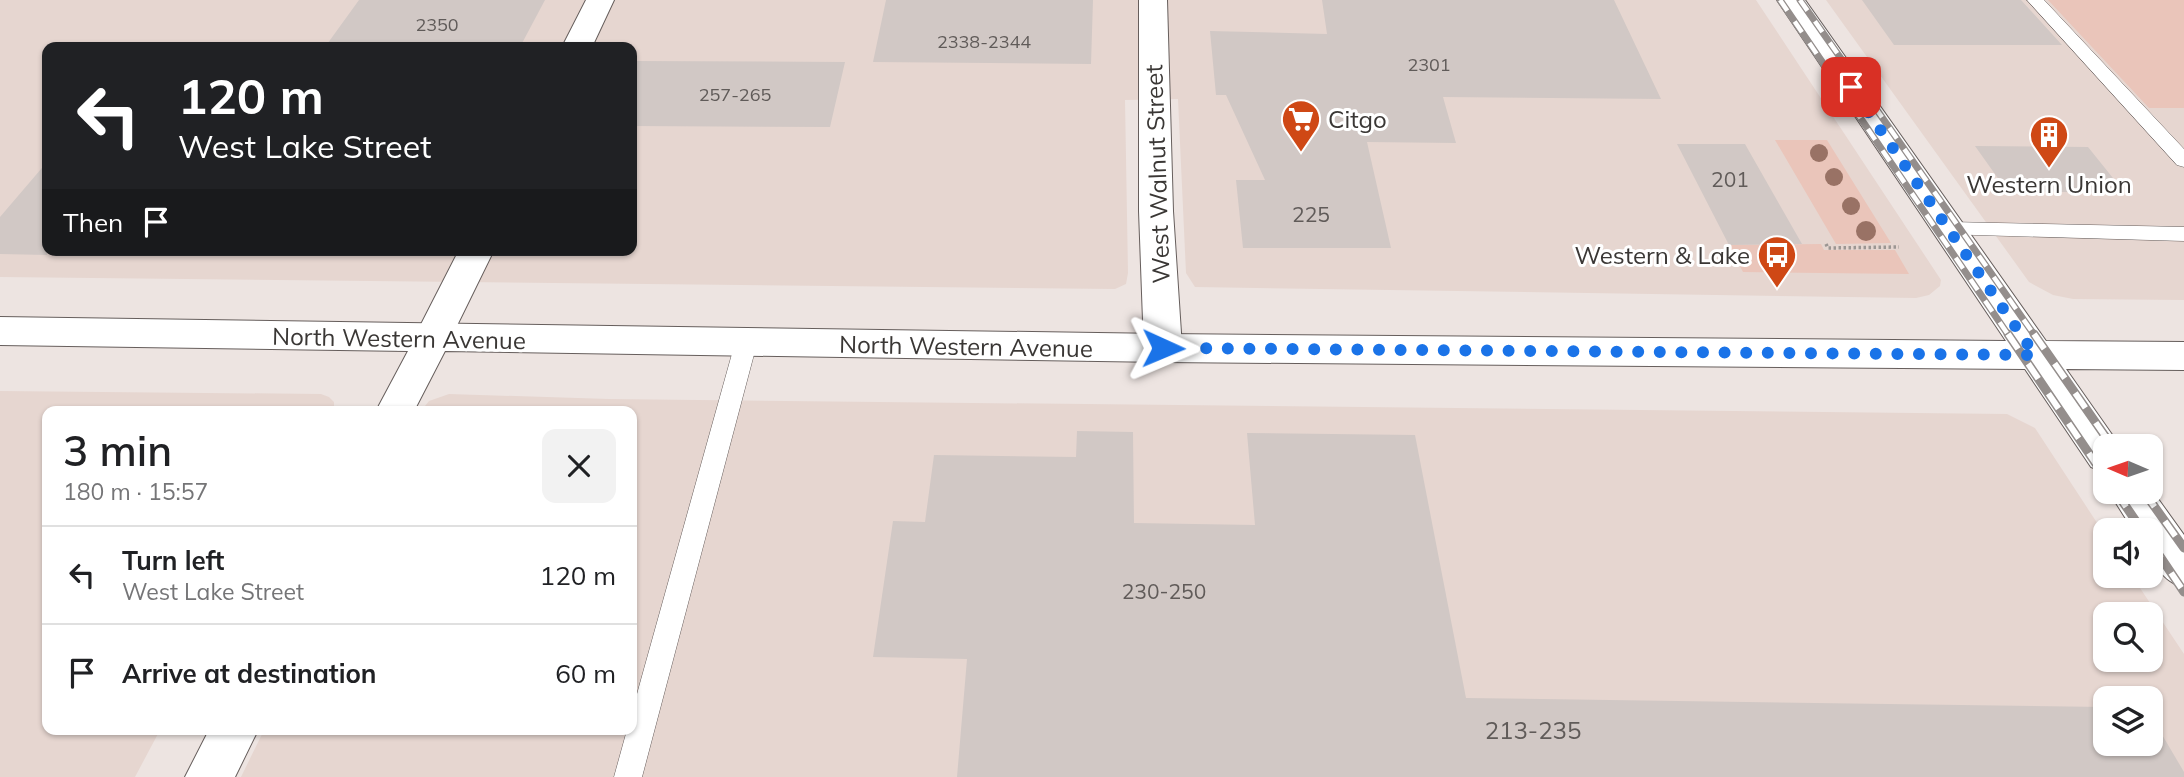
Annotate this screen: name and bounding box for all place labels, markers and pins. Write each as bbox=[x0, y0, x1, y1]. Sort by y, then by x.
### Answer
pin bbox=[1821, 57, 1881, 117]
supermarket icon: Citgo bbox=[1280, 98, 1322, 153]
place label: Citgo bbox=[1328, 104, 1387, 134]
building icon: Western Union bbox=[2028, 114, 2070, 169]
place label: Western Union bbox=[1966, 169, 2132, 199]
bus stop icon: Western & Lake bbox=[1756, 234, 1798, 289]
place label: Western & Lake bbox=[1575, 240, 1750, 270]

